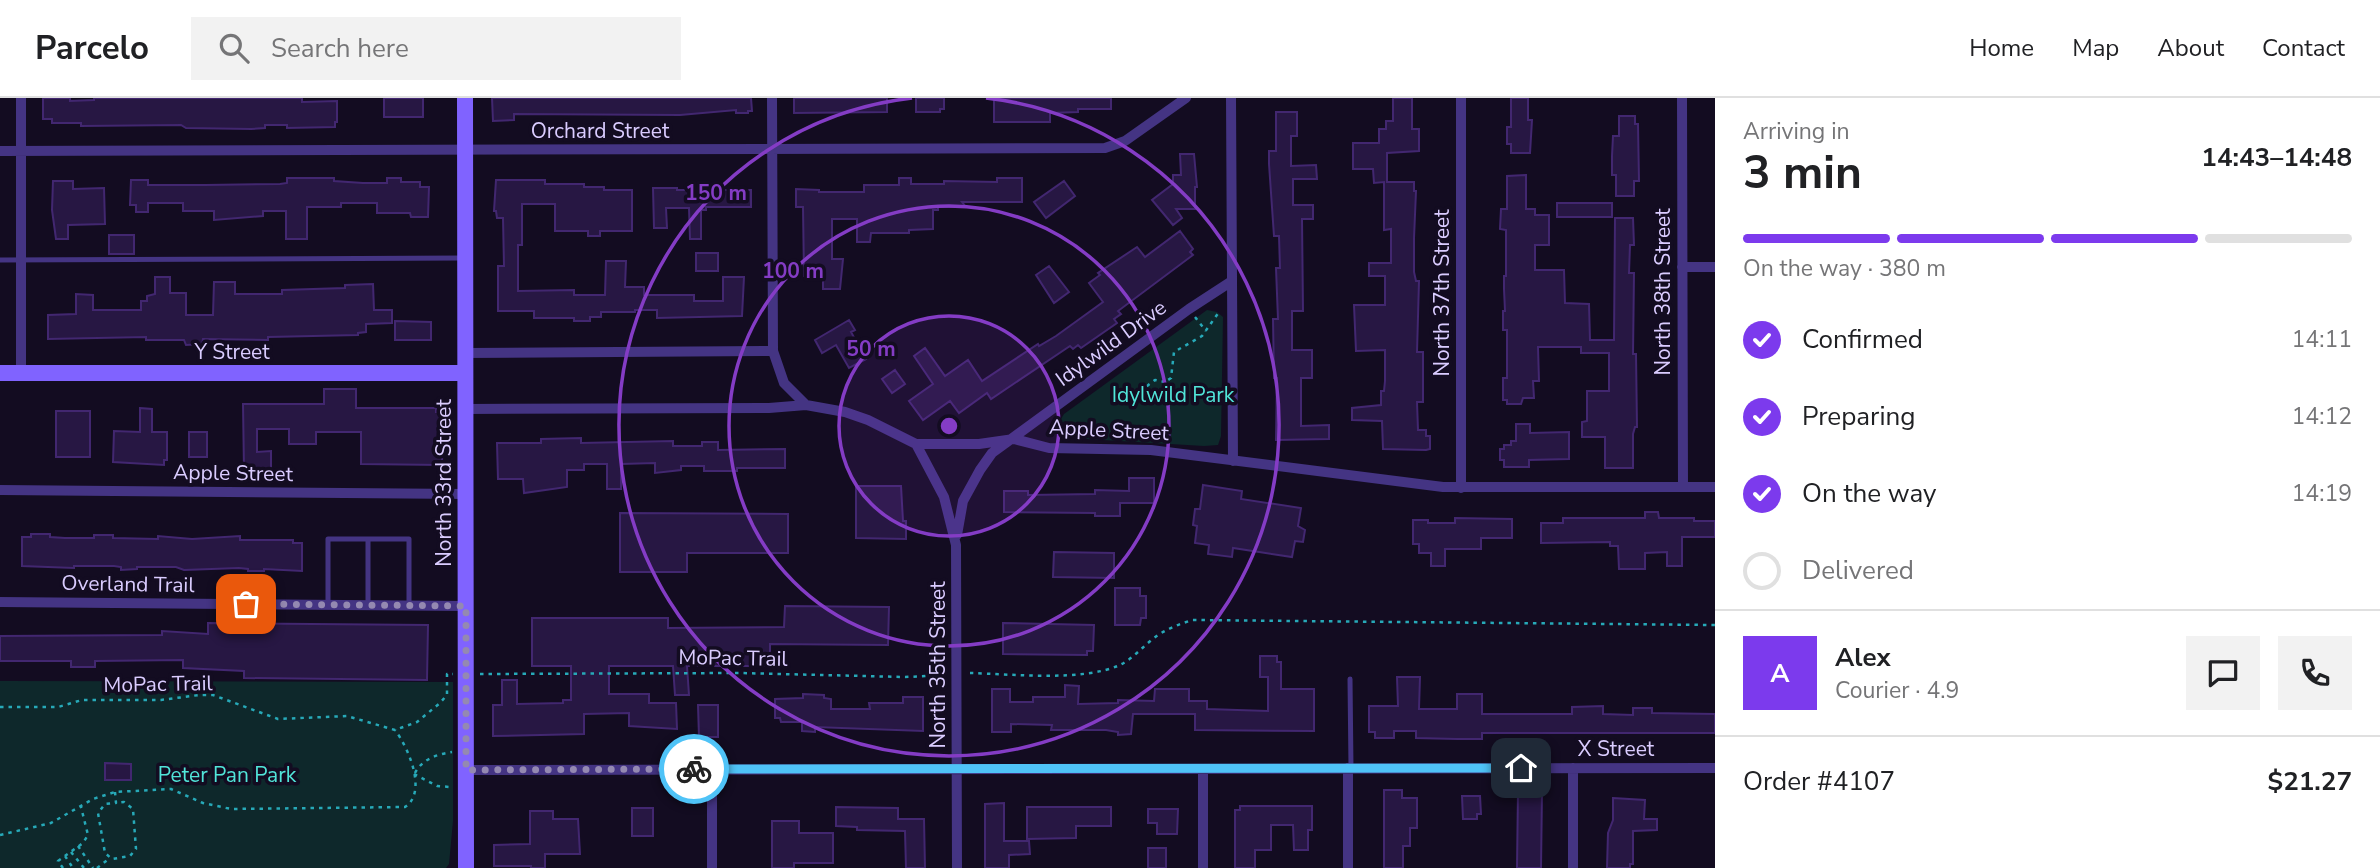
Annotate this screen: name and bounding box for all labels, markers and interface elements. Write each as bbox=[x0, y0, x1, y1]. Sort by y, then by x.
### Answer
search box bbox=[191, 17, 681, 80]
text: Parcelo bbox=[35, 26, 149, 71]
icon: search bbox=[215, 29, 253, 67]
text: Search here bbox=[271, 31, 409, 66]
text: Home bbox=[1969, 32, 2034, 64]
text: Map bbox=[2072, 32, 2119, 64]
text: About bbox=[2157, 32, 2224, 64]
text: Contact bbox=[2262, 32, 2345, 64]
text: Arriving in bbox=[1743, 116, 1850, 147]
street label: Orchard Street bbox=[531, 117, 670, 145]
text: 14:43–14:48 bbox=[2201, 140, 2352, 175]
text: 3 min bbox=[1743, 141, 1862, 204]
text: 150 m bbox=[685, 179, 747, 207]
street label: North 38th Street bbox=[1649, 208, 1677, 376]
street label: North 37th Street bbox=[1428, 209, 1456, 377]
text: On the way · 380 m bbox=[1743, 253, 1946, 284]
text: 100 m bbox=[762, 257, 824, 285]
street label: Idylwild Drive bbox=[1050, 293, 1172, 393]
icon: check bbox=[1743, 321, 1781, 359]
text: Confirmed bbox=[1802, 322, 1923, 357]
text: 14:11 bbox=[2292, 324, 2352, 355]
text: 50 m bbox=[846, 335, 896, 363]
street label: Y Street bbox=[193, 338, 270, 366]
park label: Idylwild Park bbox=[1112, 381, 1235, 409]
icon: check bbox=[1743, 398, 1781, 436]
street label: North 33rd Street bbox=[430, 399, 458, 567]
text: Preparing bbox=[1802, 399, 1915, 434]
text: 14:12 bbox=[2292, 401, 2352, 432]
street label: Apple Street bbox=[1048, 413, 1170, 447]
centre of rings bbox=[937, 414, 961, 438]
street label: Apple Street bbox=[173, 458, 294, 488]
icon: check bbox=[1743, 475, 1781, 513]
text: On the way bbox=[1802, 476, 1936, 511]
text: 14:19 bbox=[2292, 478, 2352, 509]
text: Delivered bbox=[1802, 553, 1914, 588]
street label: Overland Trail bbox=[61, 569, 196, 599]
pin bbox=[216, 574, 276, 634]
street label: North 35th Street bbox=[924, 581, 952, 749]
icon: bag bbox=[227, 585, 265, 623]
button: chat bbox=[2186, 636, 2260, 710]
button: phone bbox=[2278, 636, 2352, 710]
text: Alex bbox=[1835, 640, 1891, 675]
street label: MoPac Trail bbox=[678, 643, 789, 673]
text: A bbox=[1770, 656, 1790, 691]
street label: MoPac Trail bbox=[103, 669, 214, 699]
text: Courier · 4.9 bbox=[1835, 675, 1959, 706]
courier bbox=[659, 734, 729, 804]
street label: X Street bbox=[1578, 735, 1655, 763]
pin bbox=[1491, 738, 1551, 798]
icon: home bbox=[1502, 749, 1540, 787]
icon: bike bbox=[675, 750, 713, 788]
park label: Peter Pan Park bbox=[158, 761, 297, 789]
text: Order #4107 bbox=[1743, 764, 1895, 799]
text: $21.27 bbox=[2268, 764, 2352, 799]

